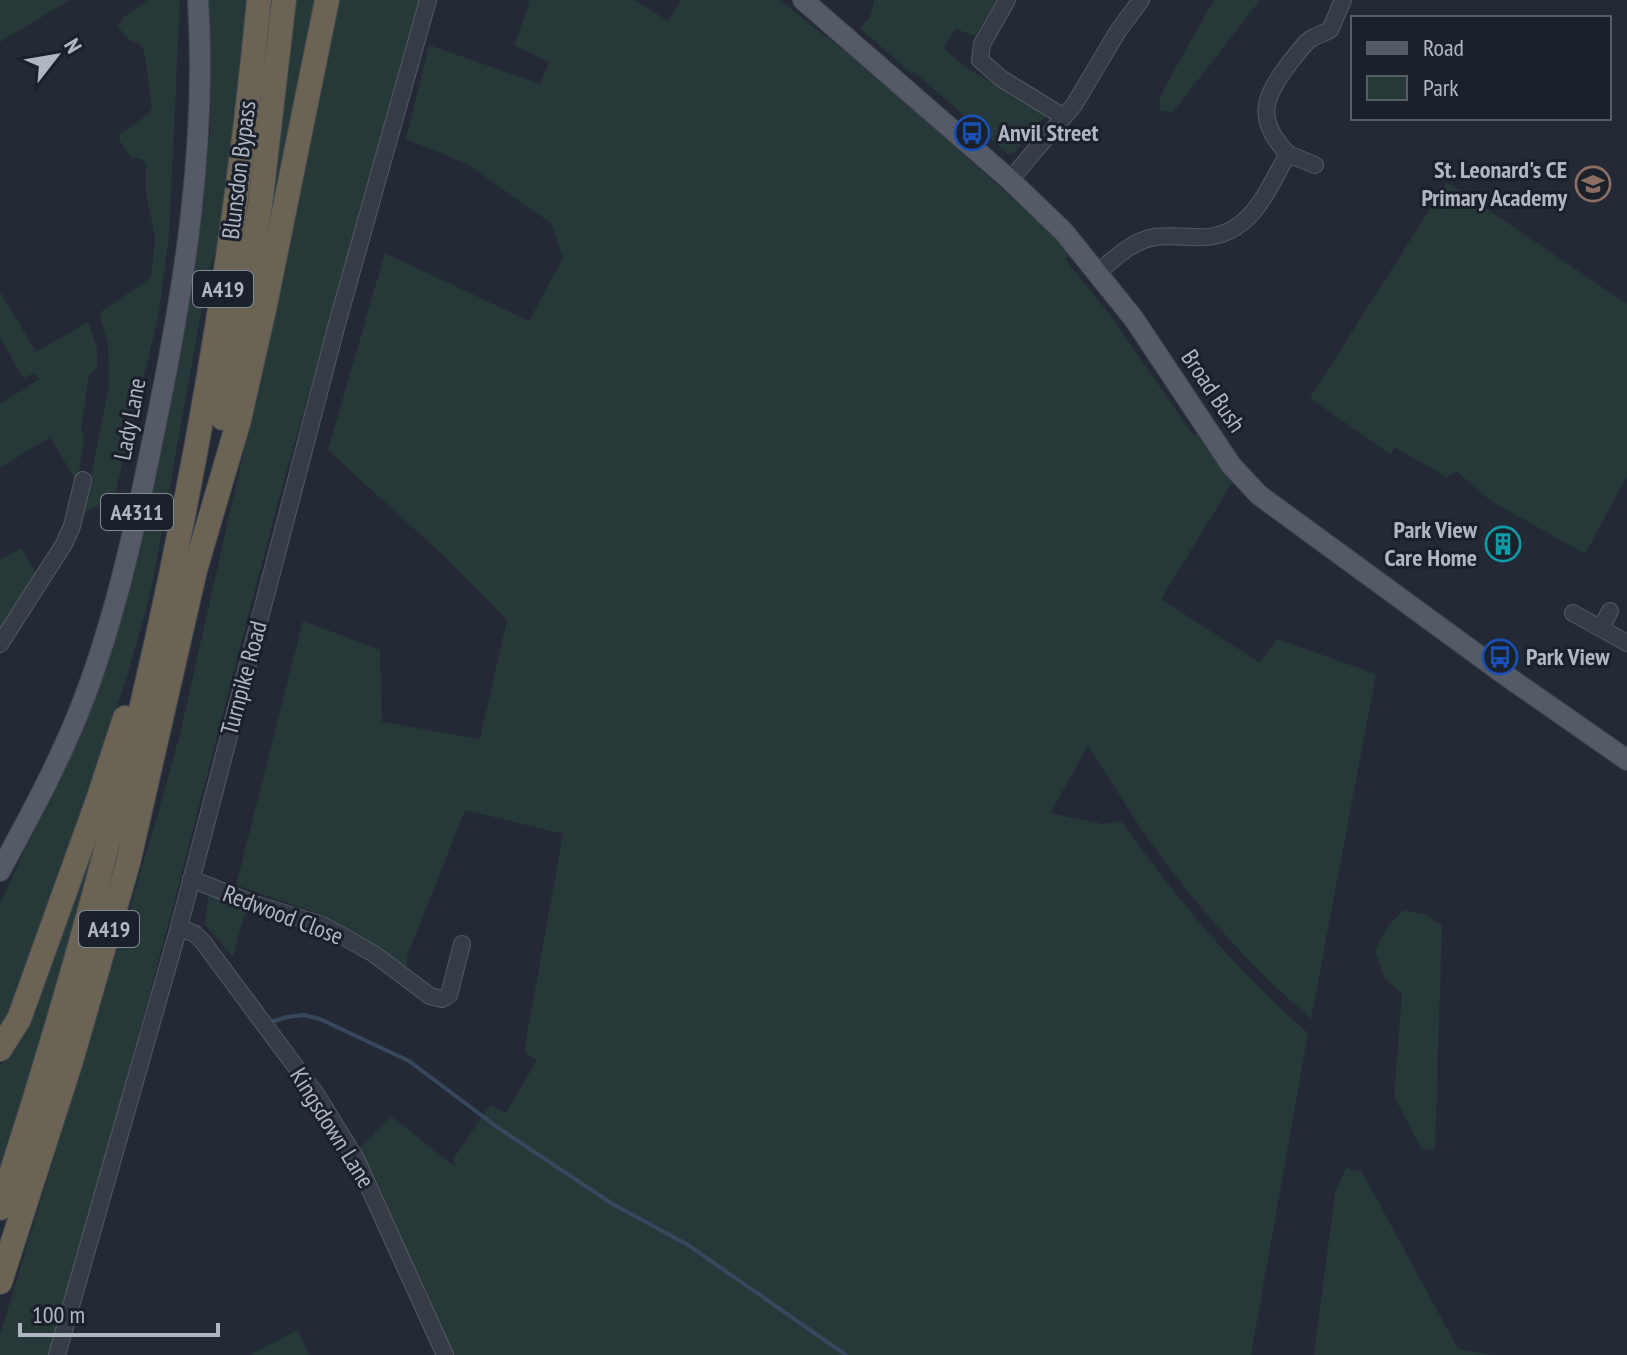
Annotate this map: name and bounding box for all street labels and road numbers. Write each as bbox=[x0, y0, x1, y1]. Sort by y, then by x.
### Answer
street label: Blunsdon Bypass bbox=[215, 99, 262, 241]
road number: A419 bbox=[193, 271, 253, 307]
street label: Broad Bush bbox=[1174, 343, 1252, 438]
street label: Lady Lane bbox=[106, 375, 153, 462]
road number: A4311 bbox=[101, 494, 173, 530]
street label: Turnpike Road bbox=[213, 617, 274, 738]
street label: Redwood Close bbox=[219, 877, 348, 952]
road number: A419 bbox=[79, 911, 139, 947]
street label: Kingsdown Lane bbox=[283, 1062, 382, 1194]

